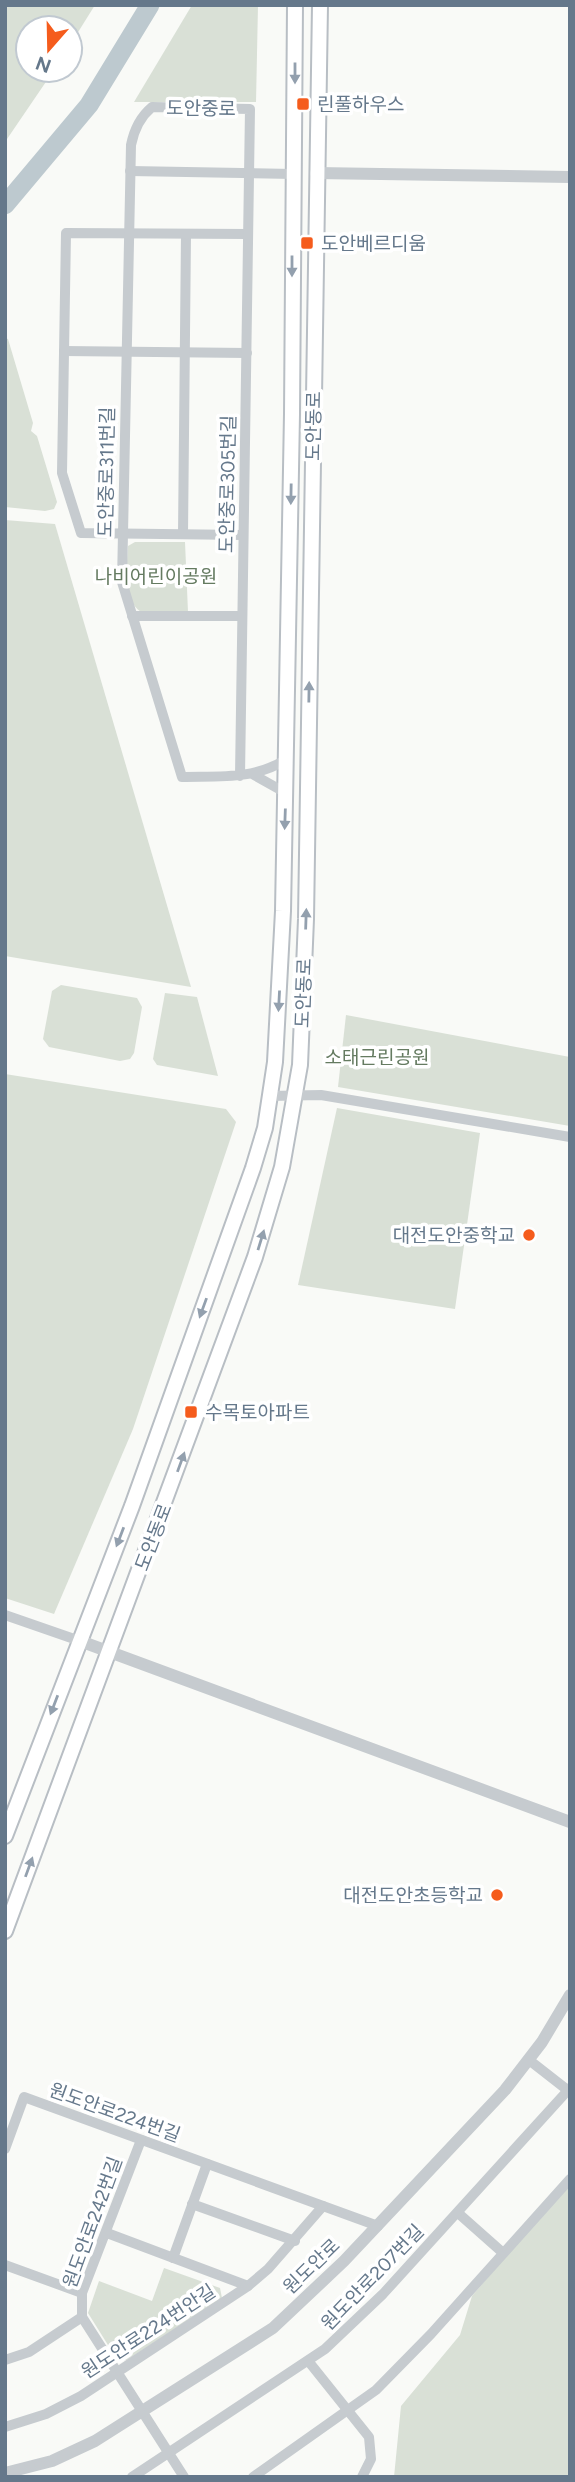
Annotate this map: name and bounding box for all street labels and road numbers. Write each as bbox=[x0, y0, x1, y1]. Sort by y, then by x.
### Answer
street label: 도안중로 bbox=[166, 96, 236, 121]
street label: 도안동로 bbox=[301, 391, 326, 461]
street label: 도안중로311번길 bbox=[94, 406, 119, 538]
street label: 도안중로305번길 bbox=[215, 415, 240, 553]
street label: 도안동로 bbox=[291, 958, 316, 1028]
street label: 도안동로 bbox=[130, 1500, 177, 1574]
street label: 원도안로224번길 bbox=[46, 2078, 184, 2147]
street label: 원도안로242번길 bbox=[58, 2153, 127, 2291]
street label: 원도안로207번길 bbox=[316, 2220, 429, 2335]
street label: 원도안로 bbox=[278, 2234, 344, 2299]
street label: 원도안로224번안길 bbox=[77, 2279, 220, 2383]

